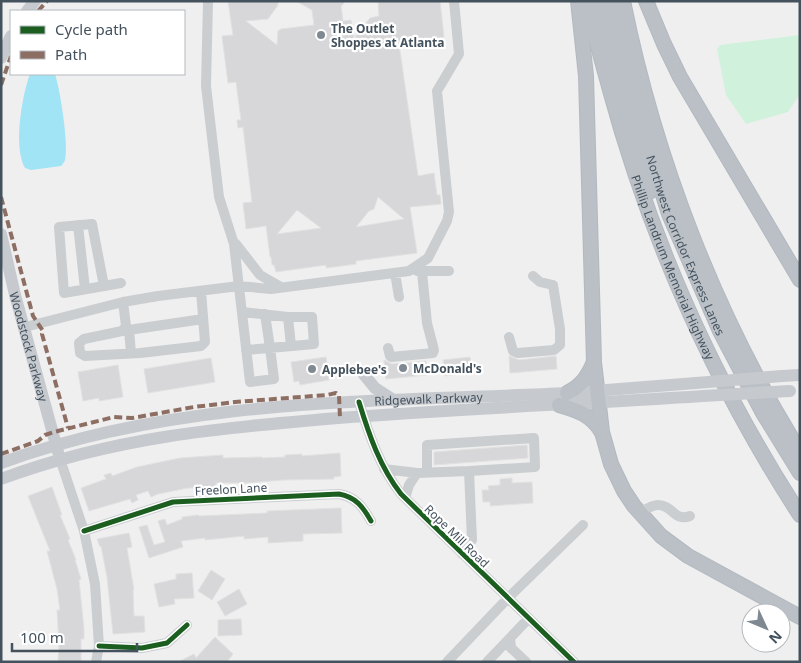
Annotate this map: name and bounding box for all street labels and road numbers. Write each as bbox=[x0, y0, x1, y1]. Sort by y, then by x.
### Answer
street label: Northwest Corridor Express Lanes bbox=[643, 153, 729, 339]
street label: Phillip Landrum Memorial Highway bbox=[628, 172, 719, 363]
street label: Woodstock Parkway bbox=[6, 290, 52, 404]
street label: Ridgewalk Parkway bbox=[374, 388, 484, 409]
street label: Freelon Lane bbox=[194, 479, 268, 499]
street label: Rope Mill Road bbox=[421, 501, 493, 571]

